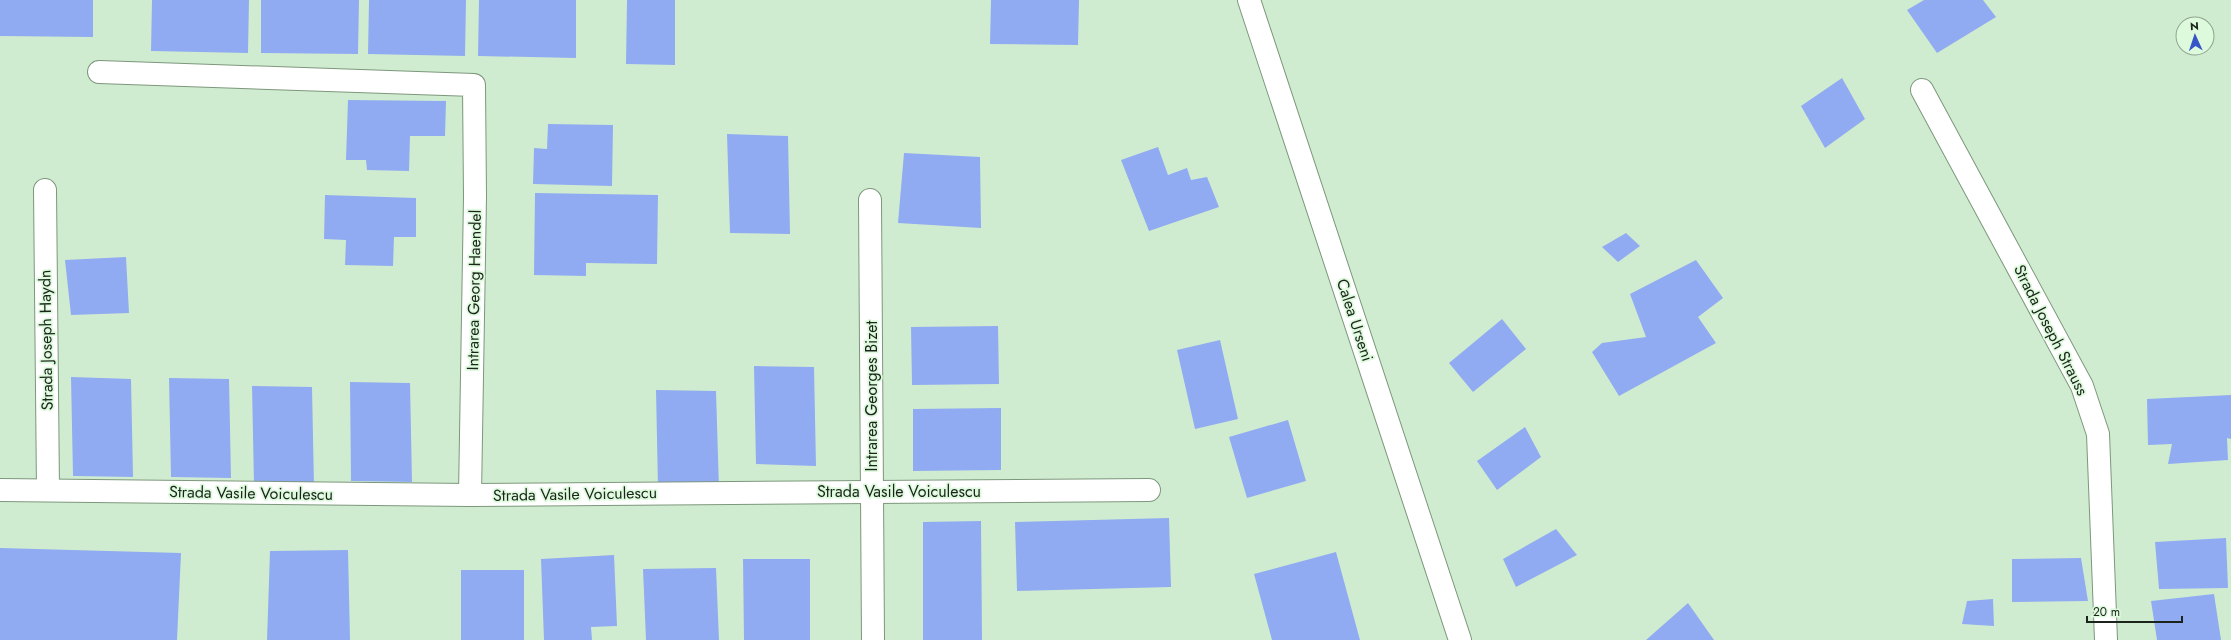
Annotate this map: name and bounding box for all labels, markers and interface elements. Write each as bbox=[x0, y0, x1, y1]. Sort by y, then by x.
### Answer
north arrow bbox=[2175, 16, 2215, 56]
text: N bbox=[2190, 18, 2199, 34]
street label: Intrarea Georg Haendel bbox=[461, 209, 487, 371]
street label: Strada Joseph Strauss bbox=[2008, 261, 2094, 399]
street label: Strada Joseph Haydn bbox=[33, 270, 59, 410]
street label: Calea Urseni bbox=[1331, 276, 1379, 364]
street label: Intrarea Georges Bizet bbox=[860, 320, 883, 471]
street label: Strada Vasile Voiculescu bbox=[169, 480, 333, 506]
street label: Strada Vasile Voiculescu bbox=[817, 480, 981, 503]
street label: Strada Vasile Voiculescu bbox=[493, 481, 657, 507]
scale bar bbox=[2087, 598, 2182, 624]
text: 20 m bbox=[2093, 603, 2120, 621]

